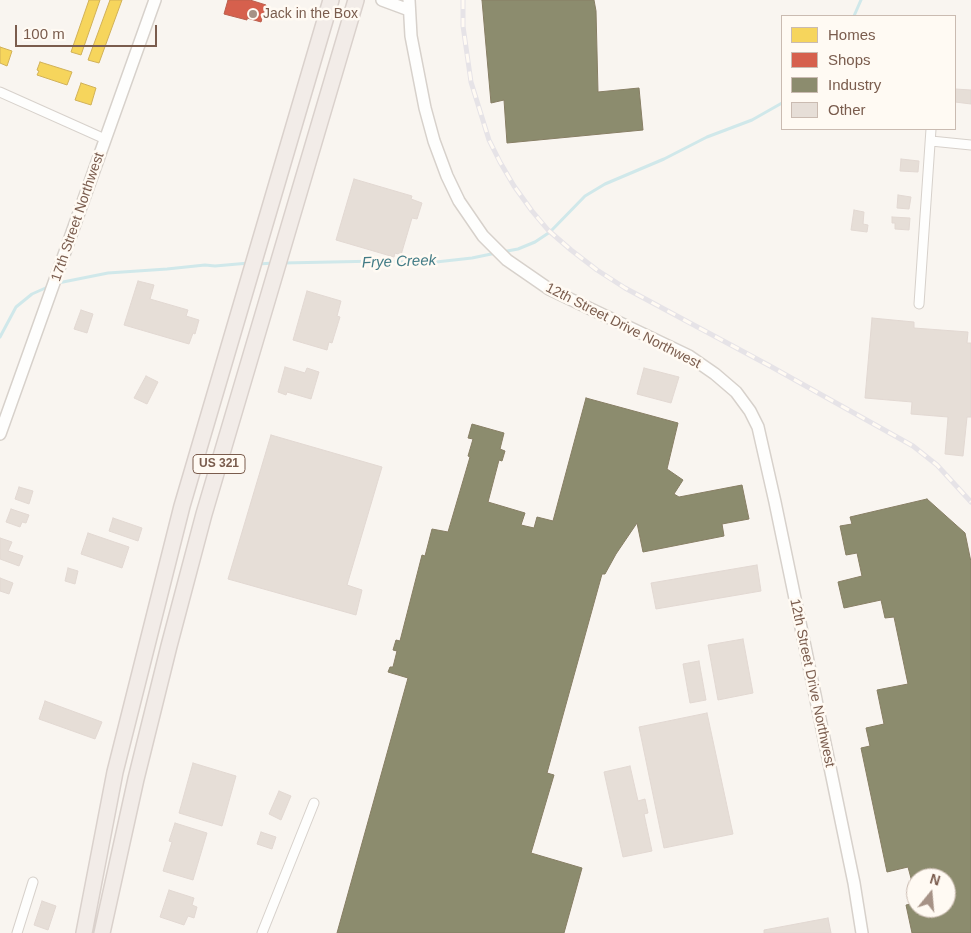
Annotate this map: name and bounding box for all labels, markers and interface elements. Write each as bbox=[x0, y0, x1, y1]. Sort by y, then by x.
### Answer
place label: Jack in the Box bbox=[263, 6, 358, 22]
marker: Jack in the Box bbox=[247, 8, 259, 20]
scale bar bbox=[18, 15, 160, 47]
legend bbox=[781, 15, 956, 130]
text: 100 m bbox=[23, 25, 65, 42]
text: Homes bbox=[828, 26, 876, 43]
text: Shops bbox=[828, 51, 871, 68]
text: Industry bbox=[828, 76, 881, 93]
text: Other bbox=[828, 101, 866, 118]
street label: 17th Street Northwest bbox=[48, 150, 108, 284]
water label: Frye Creek bbox=[362, 252, 436, 272]
street label: 12th Street Drive Northwest bbox=[543, 279, 703, 373]
road number: US 321 bbox=[193, 454, 245, 474]
street label: 12th Street Drive Northwest bbox=[786, 597, 838, 769]
north arrow bbox=[906, 868, 956, 918]
text: N bbox=[928, 870, 942, 889]

